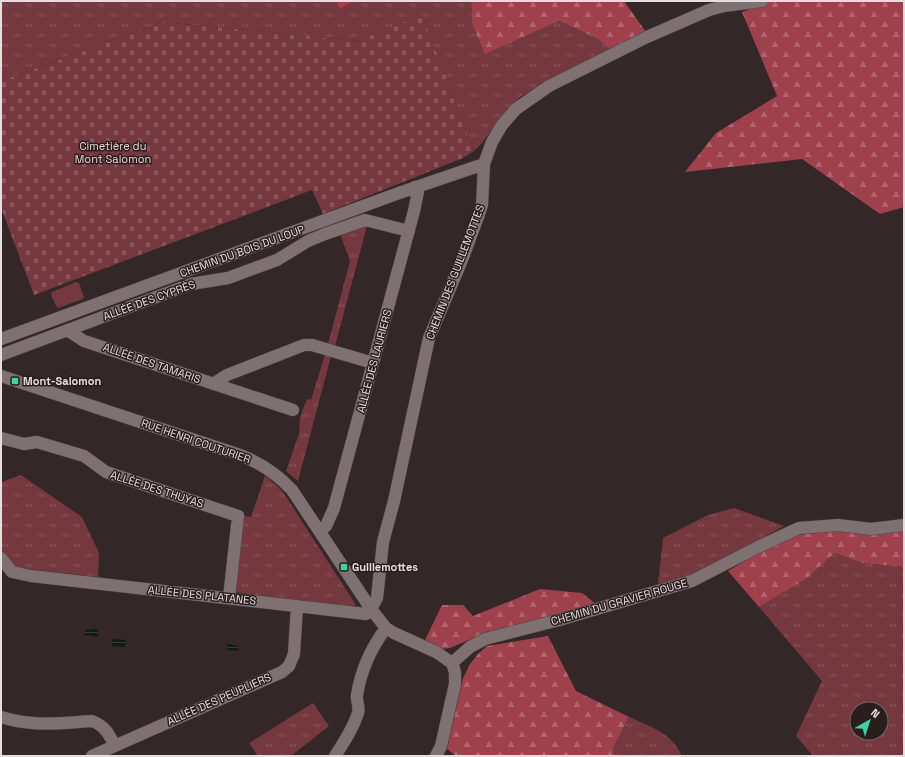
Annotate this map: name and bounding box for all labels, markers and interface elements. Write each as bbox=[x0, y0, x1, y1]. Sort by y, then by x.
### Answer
park label: Cimetière du Mont Salomon bbox=[75, 139, 151, 166]
street label: CHEMIN DES GUILLEMOTTES bbox=[423, 202, 487, 342]
street label: CHEMIN DU BOIS DU LOUP bbox=[178, 222, 307, 280]
street label: ALLÉE DES CYPRÈS bbox=[101, 277, 197, 323]
street label: ALLÉE DES LAURIERS bbox=[353, 307, 395, 414]
street label: ALLÉE DES TAMARIS bbox=[101, 340, 203, 386]
place label: Mont-Salomon bbox=[23, 374, 101, 388]
marker: Mont-Salomon bbox=[10, 376, 20, 386]
street label: RUE HENRI COUTURIER bbox=[139, 416, 253, 466]
street label: ALLÉE DES THUYAS bbox=[108, 467, 206, 511]
place label: Guillemottes bbox=[352, 560, 418, 574]
marker: Guillemottes bbox=[339, 562, 349, 572]
street label: CHEMIN DU GRAVIER ROUGE bbox=[549, 576, 689, 628]
street label: ALLÉE DES PLATANES bbox=[147, 582, 257, 608]
street label: ALLÉE DES PEUPLIERS bbox=[165, 670, 273, 728]
north arrow bbox=[849, 701, 889, 741]
text: N bbox=[868, 705, 883, 721]

